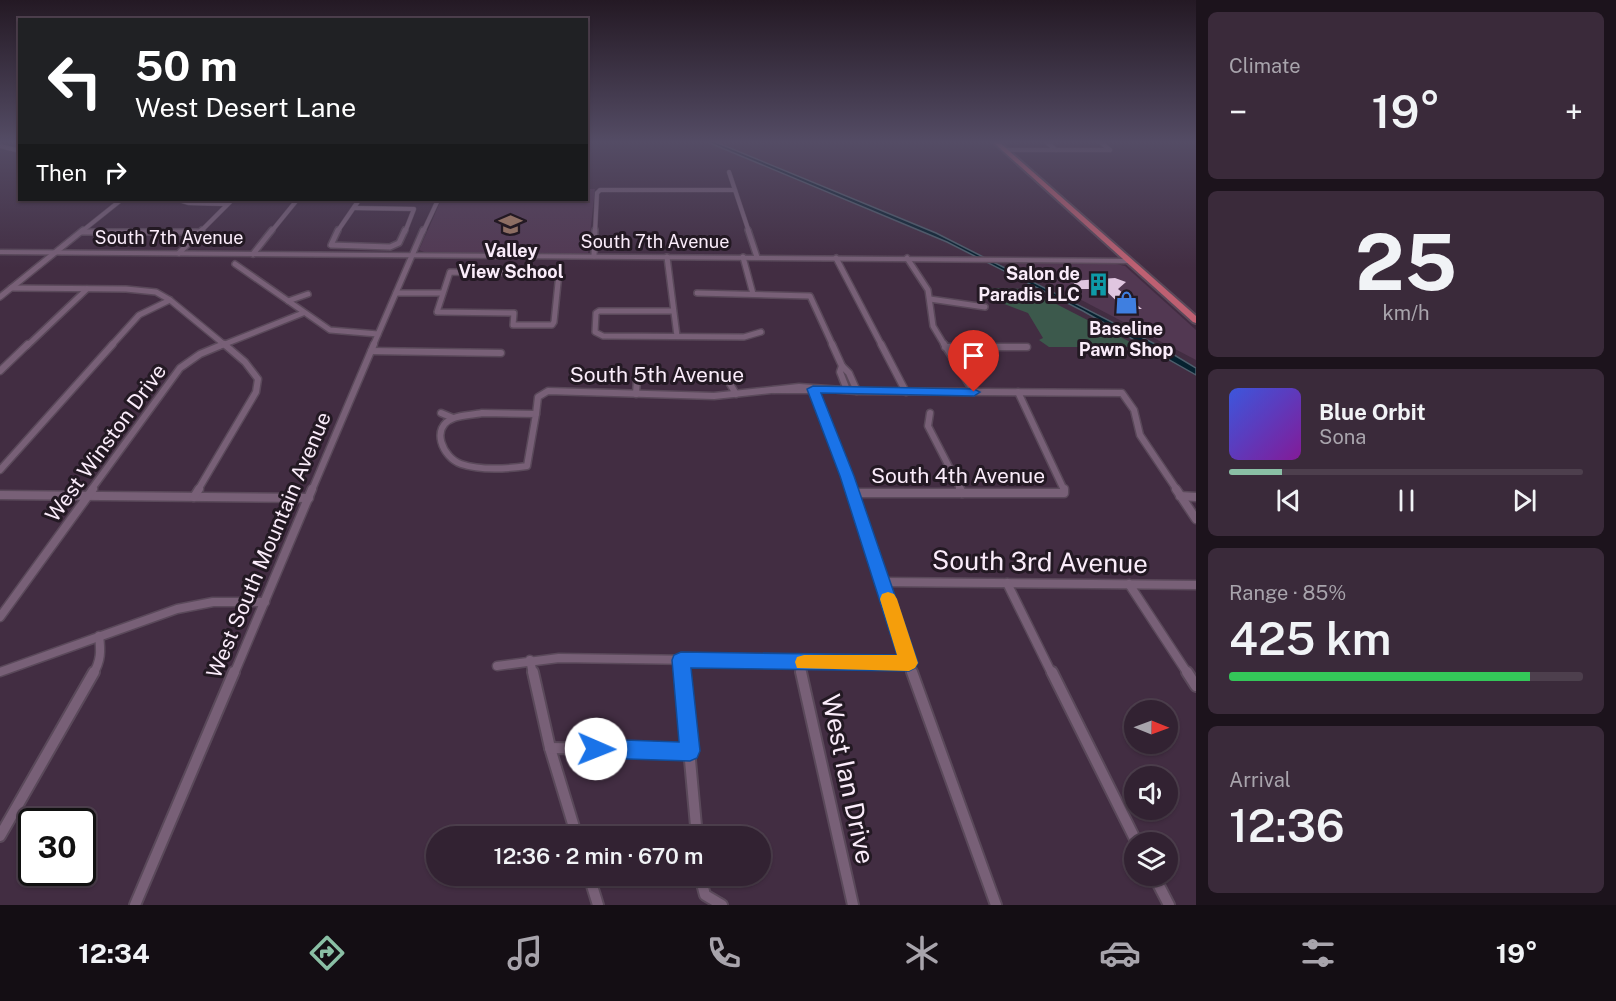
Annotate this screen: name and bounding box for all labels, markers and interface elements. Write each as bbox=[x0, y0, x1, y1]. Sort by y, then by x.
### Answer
text: 50 m bbox=[135, 41, 238, 90]
icon: left bbox=[36, 42, 114, 120]
text: Climate bbox=[1229, 54, 1301, 78]
text: 19° bbox=[1372, 85, 1440, 138]
text: West Desert Lane bbox=[135, 91, 356, 123]
text: − bbox=[1229, 93, 1247, 131]
text: + bbox=[1565, 93, 1583, 131]
icon: right bbox=[99, 156, 132, 189]
text: Then bbox=[36, 160, 87, 186]
school or university icon: Valley View School bbox=[498, 212, 524, 238]
text: 25 bbox=[1355, 216, 1457, 308]
street label: South 7th Avenue bbox=[95, 227, 243, 248]
street label: South 7th Avenue bbox=[581, 231, 729, 252]
place label: Valley View School bbox=[458, 240, 564, 282]
place label: Salon de Paradis LLC bbox=[978, 263, 1080, 305]
building icon: Salon de Paradis LLC bbox=[1085, 271, 1111, 297]
shop icon: Baseline Pawn Shop bbox=[1113, 290, 1139, 316]
text: km/h bbox=[1382, 301, 1430, 325]
place label: Baseline Pawn Shop bbox=[1079, 318, 1173, 360]
pin bbox=[948, 330, 999, 392]
icon: arrive bbox=[957, 339, 990, 372]
street label: West Winston Drive bbox=[40, 359, 171, 527]
street label: South 5th Avenue bbox=[570, 362, 744, 387]
text: Blue Orbit bbox=[1319, 399, 1426, 425]
street label: West South Mountain Avenue bbox=[201, 408, 336, 682]
text: Sona bbox=[1319, 425, 1366, 449]
street label: South 4th Avenue bbox=[871, 463, 1045, 488]
icon: previous bbox=[1272, 484, 1305, 517]
icon: pause bbox=[1390, 484, 1423, 517]
icon: next bbox=[1508, 484, 1541, 517]
street label: South 3rd Avenue bbox=[932, 544, 1148, 579]
text: Range · 85% bbox=[1229, 581, 1346, 605]
text: 425 km bbox=[1229, 612, 1391, 665]
street label: West Ian Drive bbox=[815, 691, 882, 867]
north arrow bbox=[1124, 700, 1178, 754]
map controls bbox=[1124, 700, 1178, 886]
position arrow bbox=[564, 717, 628, 781]
button: sound bbox=[1124, 766, 1178, 820]
text: Arrival bbox=[1229, 768, 1291, 792]
text: 12:36 bbox=[1229, 799, 1345, 852]
speed limit sign: 30 bbox=[18, 808, 96, 886]
button: layers bbox=[1124, 832, 1178, 886]
text: 12:36 · 2 min · 670 m bbox=[494, 843, 703, 869]
icon: directions bbox=[306, 932, 348, 974]
icon: music bbox=[504, 932, 546, 974]
icon: phone bbox=[703, 932, 745, 974]
icon: climate bbox=[901, 932, 943, 974]
icon: car bbox=[1099, 932, 1141, 974]
icon: filters bbox=[1297, 932, 1339, 974]
text: 12:34 bbox=[78, 937, 150, 969]
text: 19° bbox=[1496, 937, 1538, 969]

